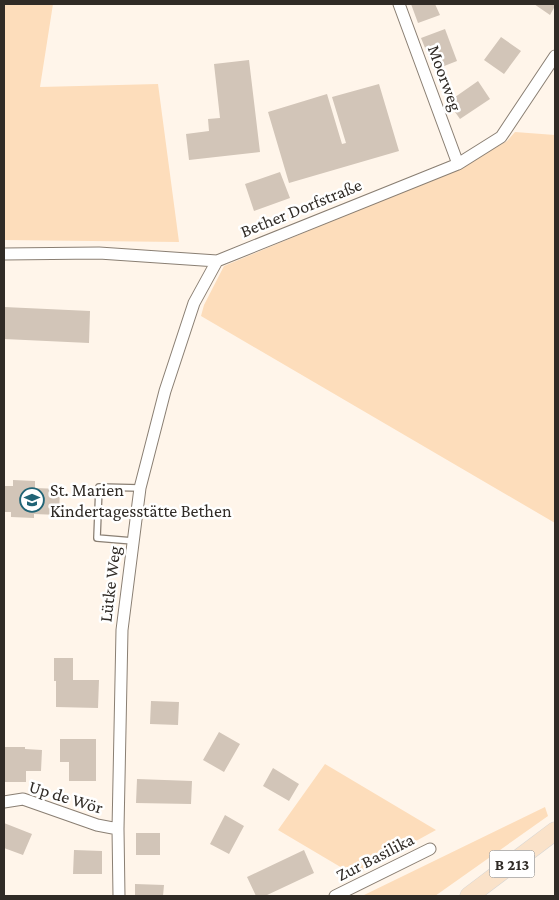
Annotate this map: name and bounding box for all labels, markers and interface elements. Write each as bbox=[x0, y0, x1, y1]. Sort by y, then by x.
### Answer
street label: Moorweg bbox=[424, 42, 466, 114]
street label: Bether Dorfstraße bbox=[237, 175, 365, 241]
place label: St. Marien Kindertagesstätte Bethen bbox=[50, 480, 232, 521]
school or university icon: St. Marien Kindertagesstätte Bethen bbox=[19, 487, 45, 513]
street label: Lütke Weg bbox=[95, 545, 125, 623]
street label: Up de Wör bbox=[27, 776, 106, 818]
street label: Zur Basilika bbox=[333, 829, 417, 885]
road number: B 213 bbox=[490, 851, 534, 878]

